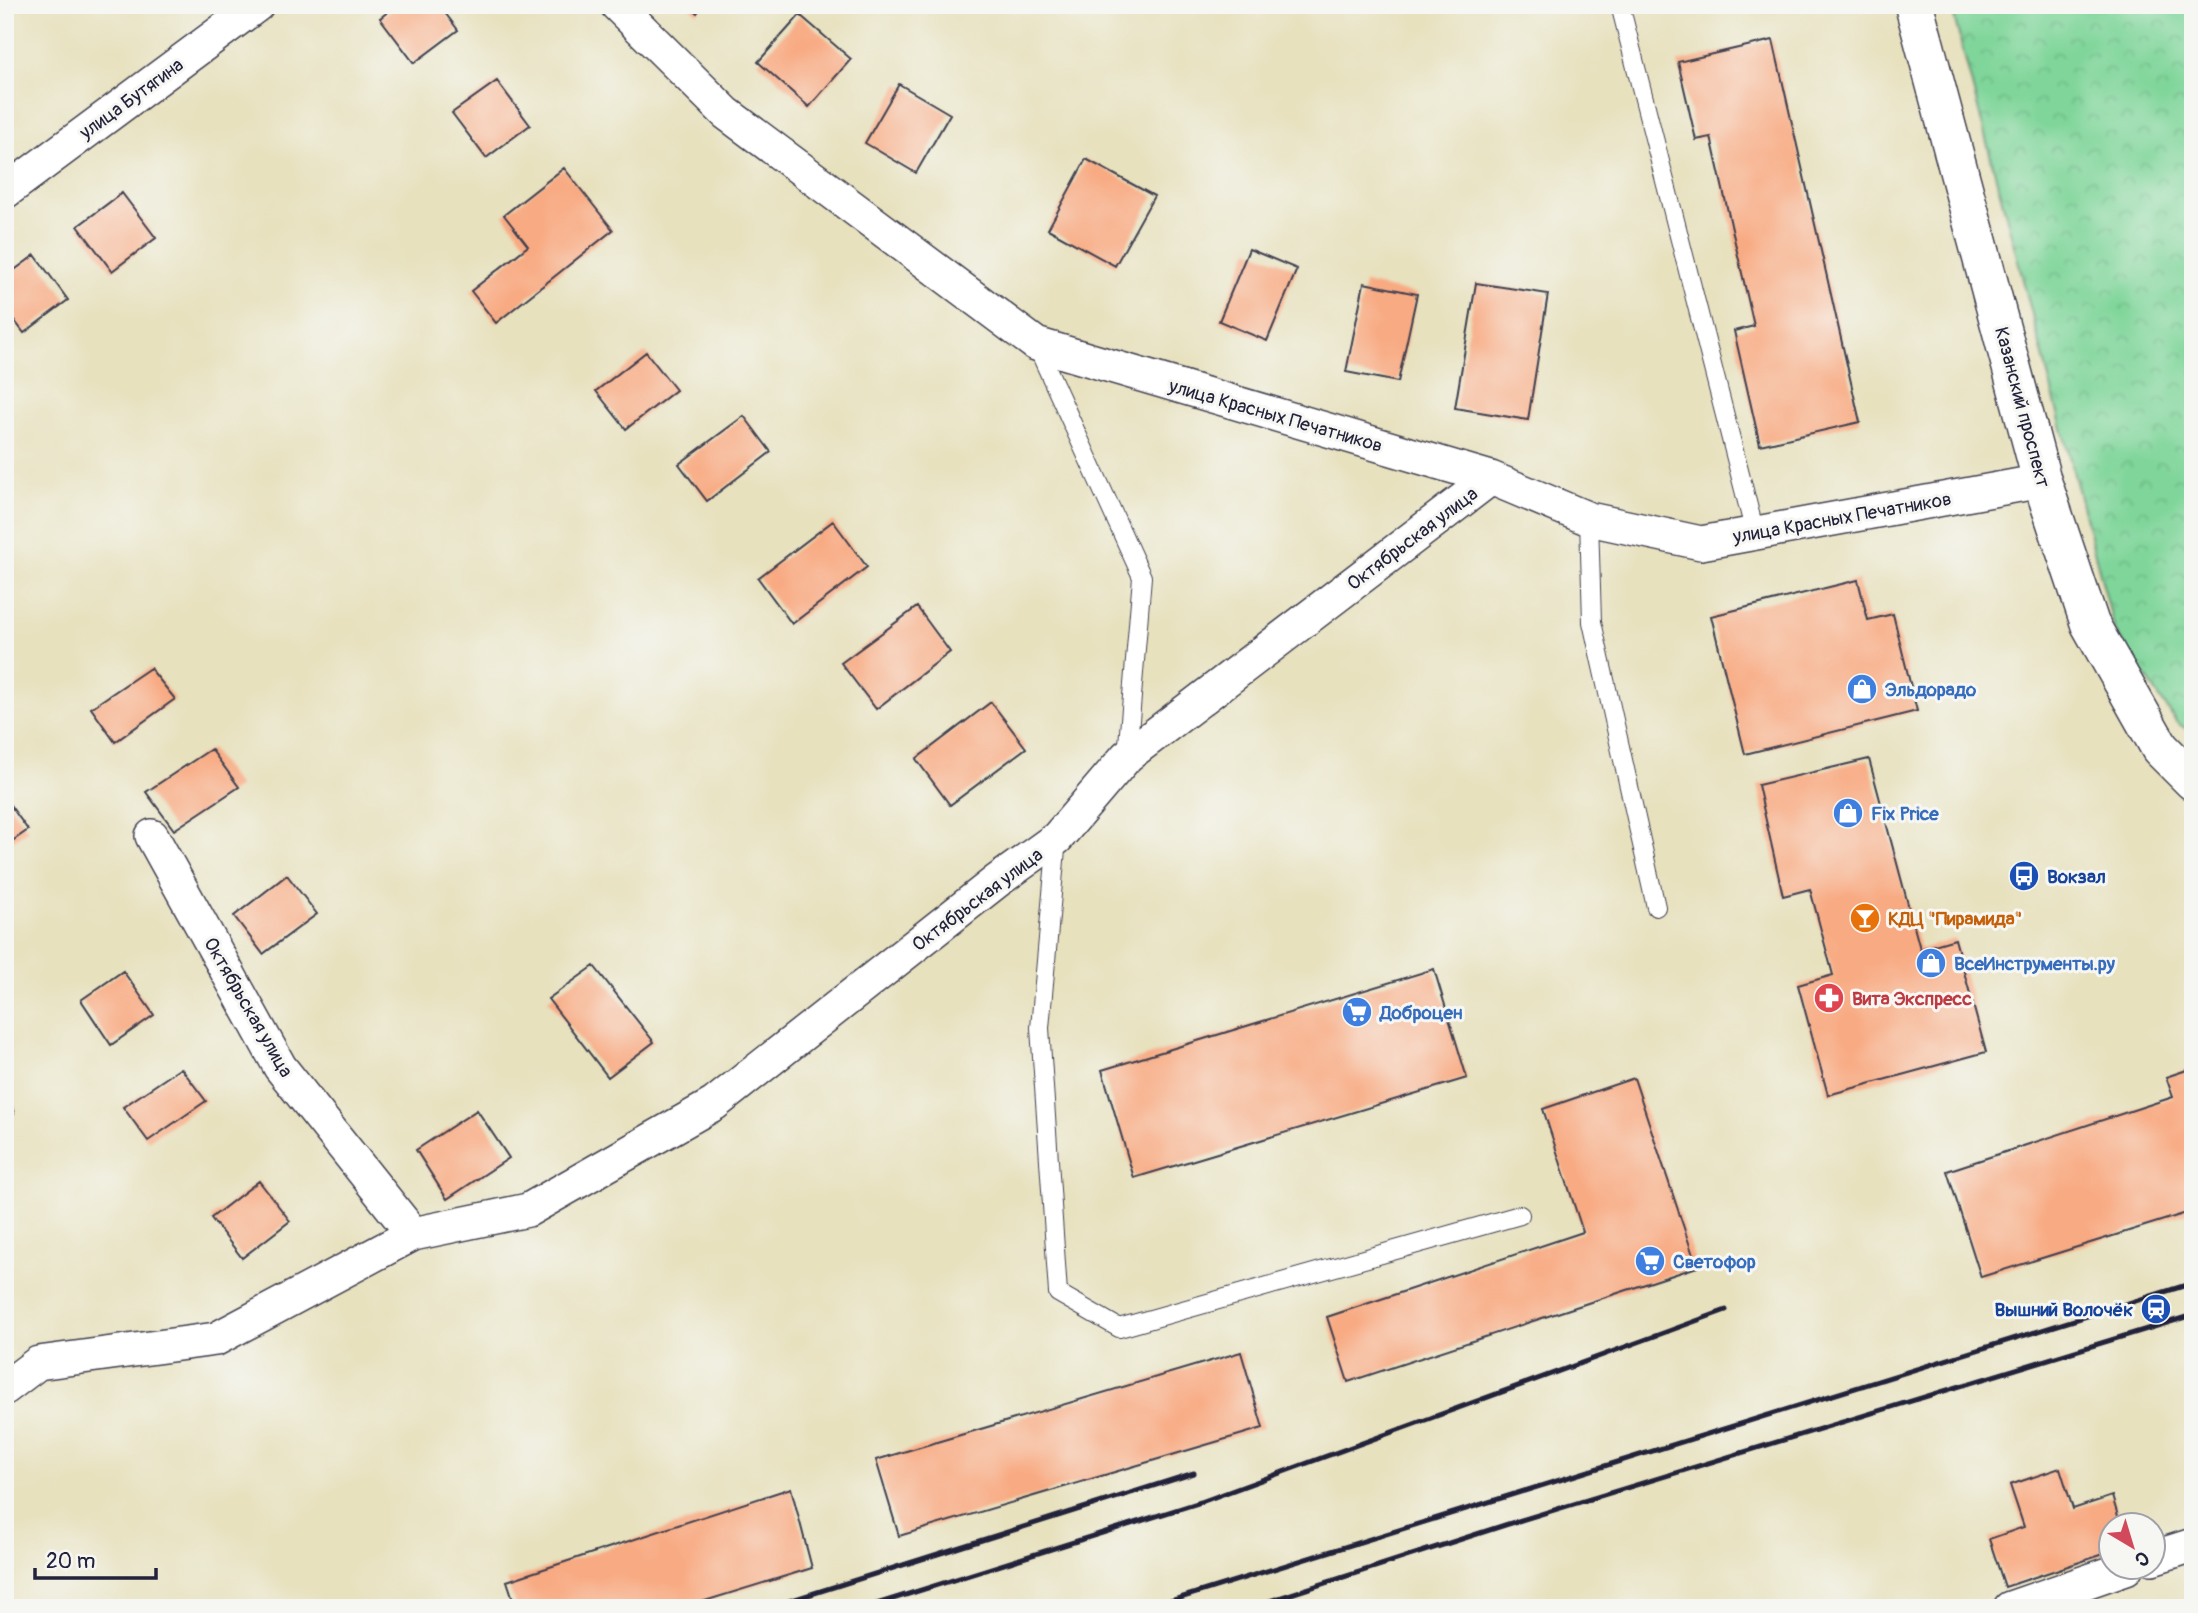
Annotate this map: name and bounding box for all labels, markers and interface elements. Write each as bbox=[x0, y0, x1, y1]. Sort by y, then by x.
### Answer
street label: улица Бутягина bbox=[74, 53, 188, 145]
street label: Казанский проспект bbox=[1989, 324, 2055, 491]
street label: улица Красных Печатников bbox=[1165, 374, 1385, 458]
street label: Октябрьская улица bbox=[1342, 482, 1483, 596]
street label: улица Красных Печатников bbox=[1730, 487, 1953, 549]
shop icon: Эльдорадо bbox=[1845, 672, 1879, 706]
place label: Эльдорадо bbox=[1885, 678, 1977, 702]
shop icon: Fix Price bbox=[1831, 796, 1865, 830]
place label: Fix Price bbox=[1871, 802, 1939, 826]
street label: Октябрьская улица bbox=[907, 843, 1048, 957]
bus stop icon: Вокзал bbox=[2007, 859, 2041, 893]
place label: Вокзал bbox=[2047, 865, 2106, 889]
bar icon: КДЦ "Пирамида" bbox=[1848, 901, 1882, 935]
place label: КДЦ "Пирамида" bbox=[1888, 907, 2022, 931]
street label: Октябрьская улица bbox=[198, 933, 298, 1082]
shop icon: ВсеИнструменты.ру bbox=[1914, 946, 1948, 980]
place label: ВсеИнструменты.ру bbox=[1954, 952, 2116, 976]
pharmacy icon: Вита Экспресс bbox=[1812, 981, 1846, 1015]
place label: Вита Экспресс bbox=[1852, 987, 1972, 1011]
supermarket icon: Доброцен bbox=[1340, 995, 1374, 1029]
place label: Доброцен bbox=[1379, 1001, 1462, 1025]
supermarket icon: Светофор bbox=[1633, 1244, 1667, 1278]
place label: Светофор bbox=[1673, 1250, 1756, 1274]
station icon: Вышний Волочёк bbox=[2139, 1292, 2173, 1326]
place label: Вышний Волочёк bbox=[1995, 1298, 2133, 1322]
north arrow bbox=[2096, 1512, 2166, 1582]
scale bar bbox=[35, 1536, 156, 1580]
text: С bbox=[2130, 1546, 2154, 1572]
text: 20 m bbox=[46, 1548, 95, 1575]

